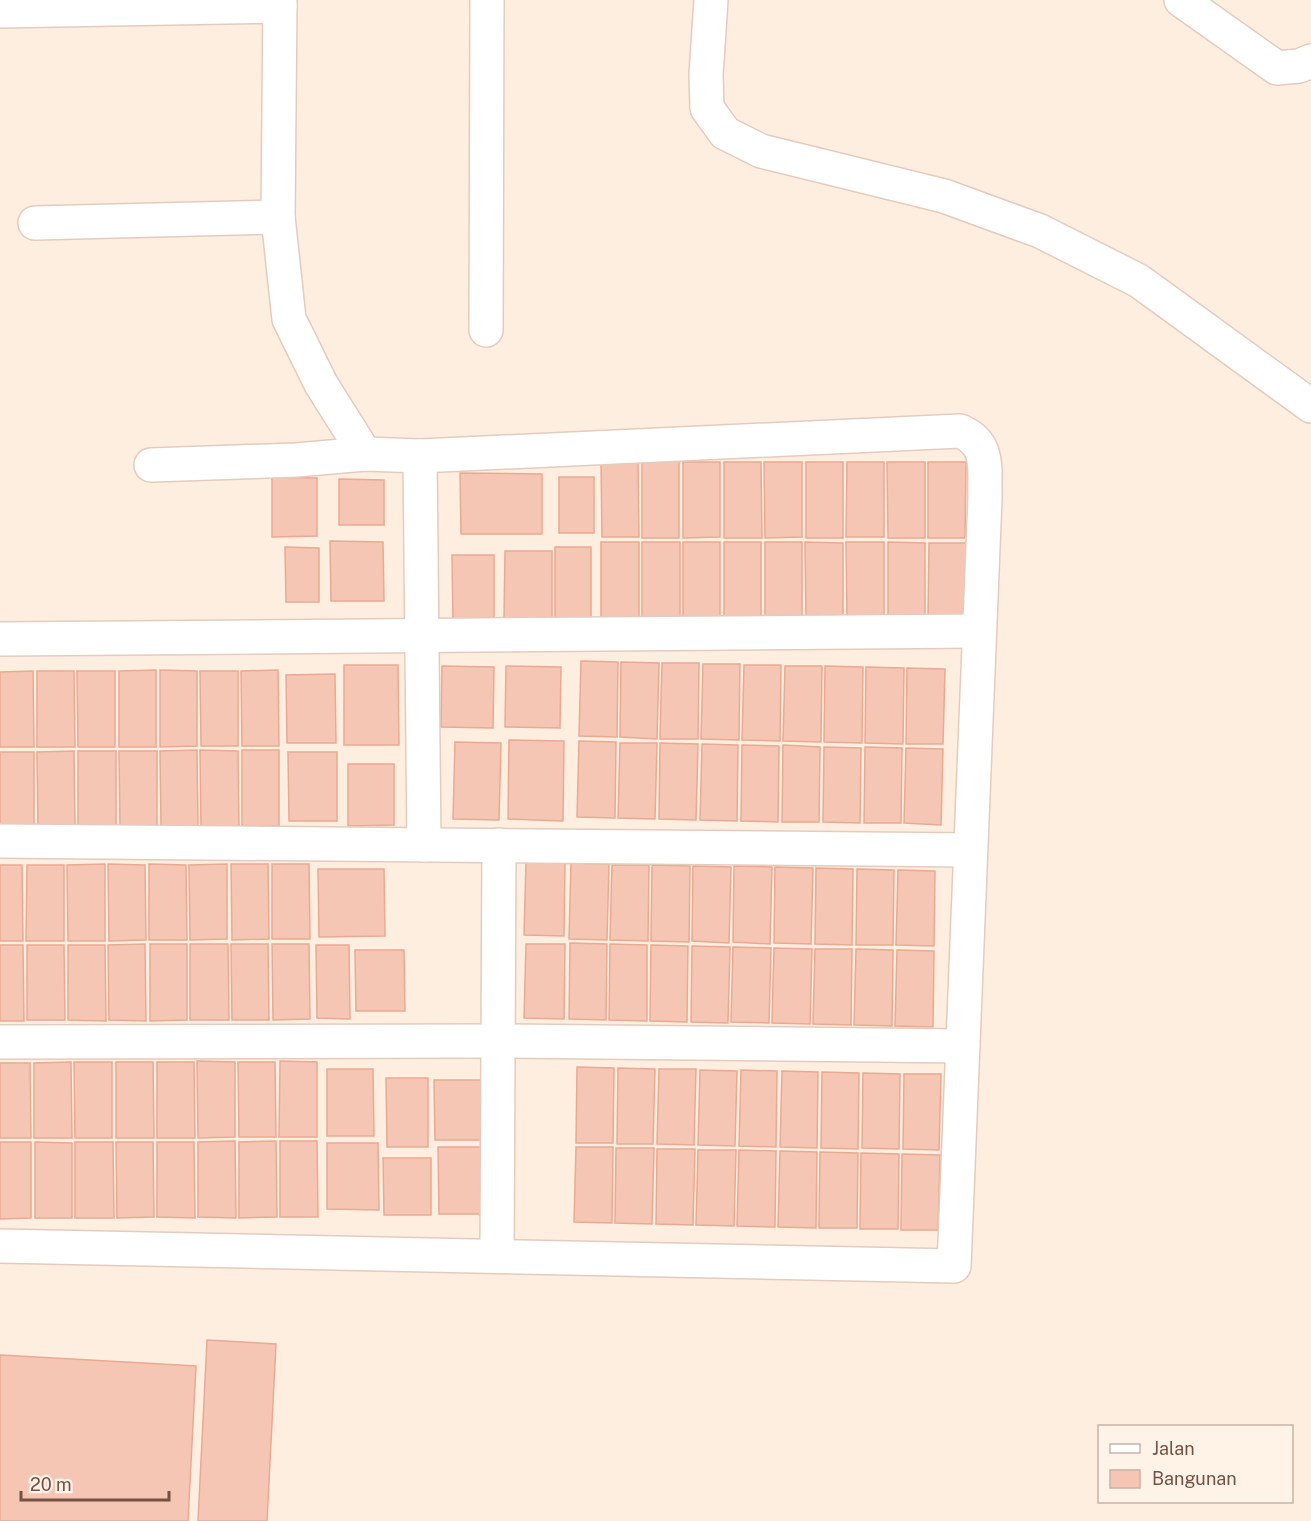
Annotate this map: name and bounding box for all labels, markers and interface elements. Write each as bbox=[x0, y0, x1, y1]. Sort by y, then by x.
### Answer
legend bbox=[1098, 1425, 1293, 1503]
text: Jalan bbox=[1152, 1438, 1195, 1459]
scale bar bbox=[21, 1464, 170, 1502]
text: Bangunan bbox=[1152, 1468, 1237, 1489]
text: 20 m bbox=[30, 1474, 72, 1495]

